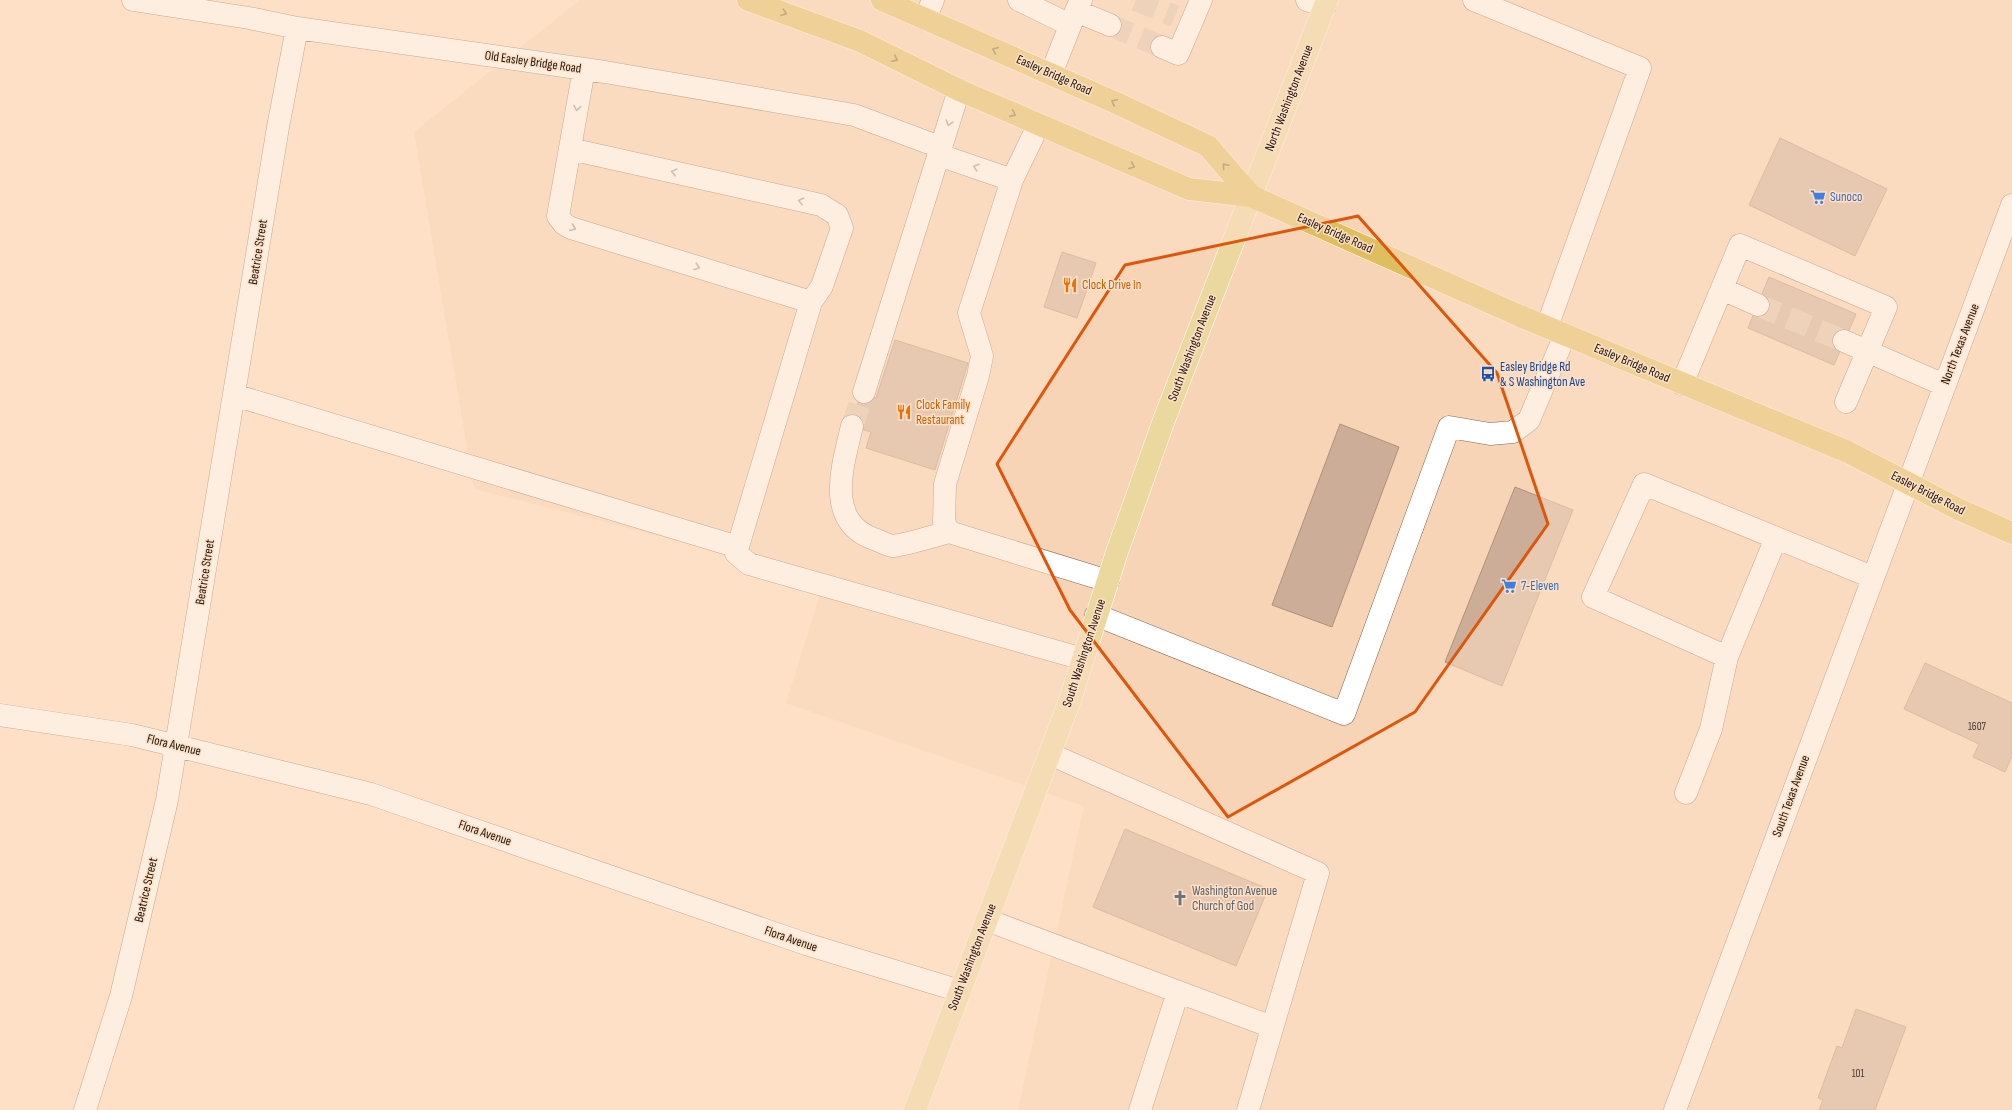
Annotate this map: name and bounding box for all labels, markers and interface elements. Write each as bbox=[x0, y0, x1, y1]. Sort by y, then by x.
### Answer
one-way arrow bbox=[781, 9, 788, 17]
street label: North Washington Avenue bbox=[1261, 43, 1317, 153]
one-way arrow bbox=[992, 46, 999, 54]
street label: Old Easley Bridge Road bbox=[484, 47, 582, 77]
street label: Easley Bridge Road bbox=[1014, 51, 1094, 99]
one-way arrow bbox=[891, 54, 899, 61]
one-way arrow bbox=[1111, 99, 1119, 107]
one-way arrow bbox=[574, 105, 582, 111]
one-way arrow bbox=[1008, 109, 1016, 117]
one-way arrow bbox=[945, 119, 954, 126]
one-way arrow bbox=[1129, 161, 1136, 169]
one-way arrow bbox=[972, 163, 979, 172]
one-way arrow bbox=[1223, 164, 1230, 171]
one-way arrow bbox=[671, 169, 677, 177]
supermarket icon: Sunoco bbox=[1809, 188, 1827, 206]
place label: Sunoco bbox=[1830, 189, 1863, 205]
one-way arrow bbox=[798, 197, 804, 205]
street label: Easley Bridge Road bbox=[1295, 209, 1375, 257]
street label: Beatrice Street bbox=[245, 218, 271, 286]
one-way arrow bbox=[568, 223, 576, 231]
one-way arrow bbox=[693, 262, 700, 271]
restaurant icon: Clock Drive In bbox=[1061, 276, 1079, 294]
place label: Clock Drive In bbox=[1082, 277, 1141, 293]
street label: South Washington Avenue bbox=[1164, 292, 1220, 404]
street label: North Texas Avenue bbox=[1937, 301, 1983, 387]
street label: Easley Bridge Road bbox=[1592, 340, 1672, 386]
place label: Easley Bridge Rd & S Washington Ave bbox=[1500, 359, 1585, 390]
bus stop icon: Easley Bridge Rd & S Washington Ave bbox=[1479, 365, 1497, 383]
place label: Clock Family Restaurant bbox=[916, 397, 970, 428]
restaurant icon: Clock Family Restaurant bbox=[895, 403, 913, 421]
street label: Easley Bridge Road bbox=[1888, 468, 1968, 518]
street label: Beatrice Street bbox=[192, 538, 218, 606]
supermarket icon: 7-Eleven bbox=[1500, 577, 1518, 595]
place label: 7-Eleven bbox=[1521, 578, 1559, 594]
street label: South Washington Avenue bbox=[1059, 597, 1109, 709]
house number: 1607 bbox=[1968, 720, 1987, 733]
street label: Flora Avenue bbox=[145, 731, 203, 759]
street label: South Texas Avenue bbox=[1769, 753, 1813, 839]
street label: Flora Avenue bbox=[456, 816, 514, 850]
street label: Beatrice Street bbox=[131, 856, 161, 924]
place label: Washington Avenue Church of God bbox=[1192, 883, 1277, 914]
church icon: Washington Avenue Church of God bbox=[1171, 889, 1189, 907]
street label: South Washington Avenue bbox=[944, 901, 1000, 1013]
street label: Flora Avenue bbox=[762, 922, 820, 956]
house number: 101 bbox=[1852, 1067, 1864, 1080]

